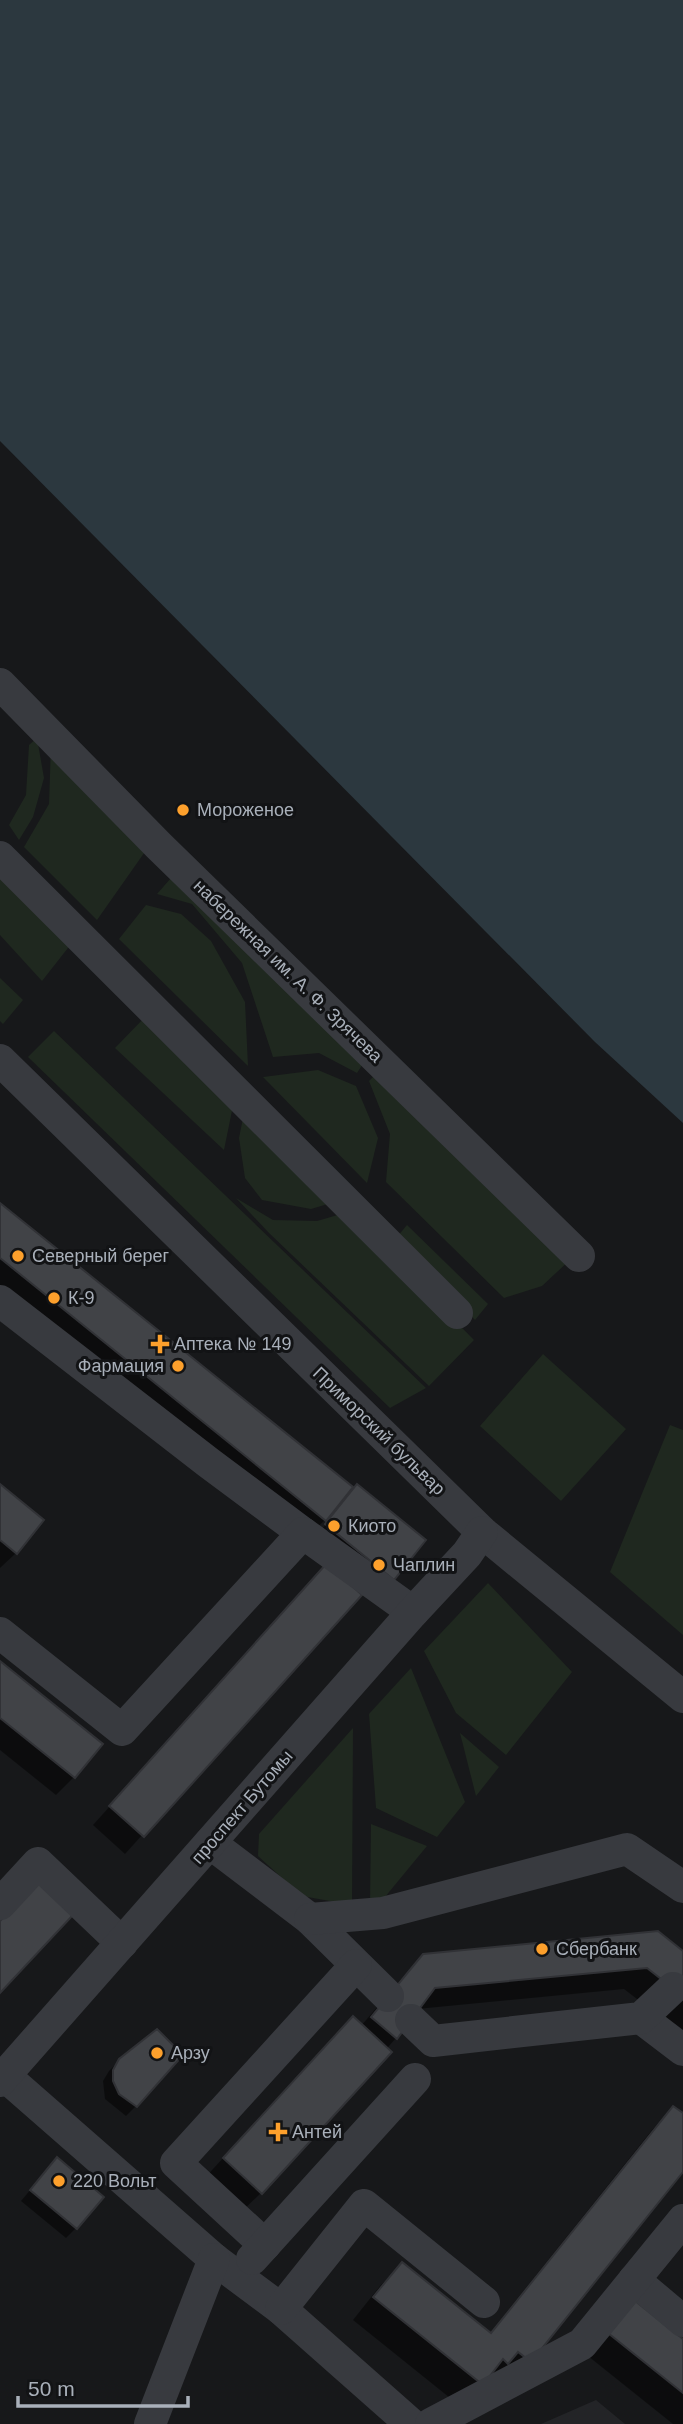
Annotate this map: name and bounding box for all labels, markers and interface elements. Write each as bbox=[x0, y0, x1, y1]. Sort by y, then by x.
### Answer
place label: Мороженое bbox=[197, 800, 294, 820]
marker: Мороженое bbox=[175, 802, 191, 818]
street label: набережная им. А. Ф. Зрячева bbox=[190, 876, 387, 1067]
place label: Северный берег bbox=[32, 1246, 169, 1266]
marker: Северный берег bbox=[10, 1248, 26, 1264]
place label: К-9 bbox=[68, 1288, 95, 1308]
marker: К-9 bbox=[46, 1290, 62, 1306]
place label: Аптека № 149 bbox=[174, 1334, 291, 1354]
marker: Аптека № 149 bbox=[152, 1336, 168, 1352]
place label: Фармация bbox=[78, 1356, 164, 1376]
marker: Фармация bbox=[170, 1358, 186, 1374]
street label: Приморский бульвар bbox=[309, 1363, 449, 1499]
place label: Киото bbox=[348, 1516, 396, 1536]
marker: Киото bbox=[326, 1518, 342, 1534]
place label: Чаплин bbox=[393, 1555, 455, 1575]
marker: Чаплин bbox=[371, 1557, 387, 1573]
street label: проспект Бутомы bbox=[187, 1746, 297, 1868]
place label: Сбербанк bbox=[556, 1939, 637, 1959]
marker: Сбербанк bbox=[534, 1941, 550, 1957]
place label: Арзу bbox=[171, 2043, 210, 2063]
marker: Арзу bbox=[149, 2045, 165, 2061]
place label: Антей bbox=[292, 2122, 342, 2142]
marker: Антей bbox=[270, 2124, 286, 2140]
place label: 220 Вольт bbox=[73, 2171, 156, 2191]
marker: 220 Вольт bbox=[51, 2173, 67, 2189]
scale bar bbox=[18, 2364, 187, 2408]
text: 50 m bbox=[28, 2377, 75, 2400]

